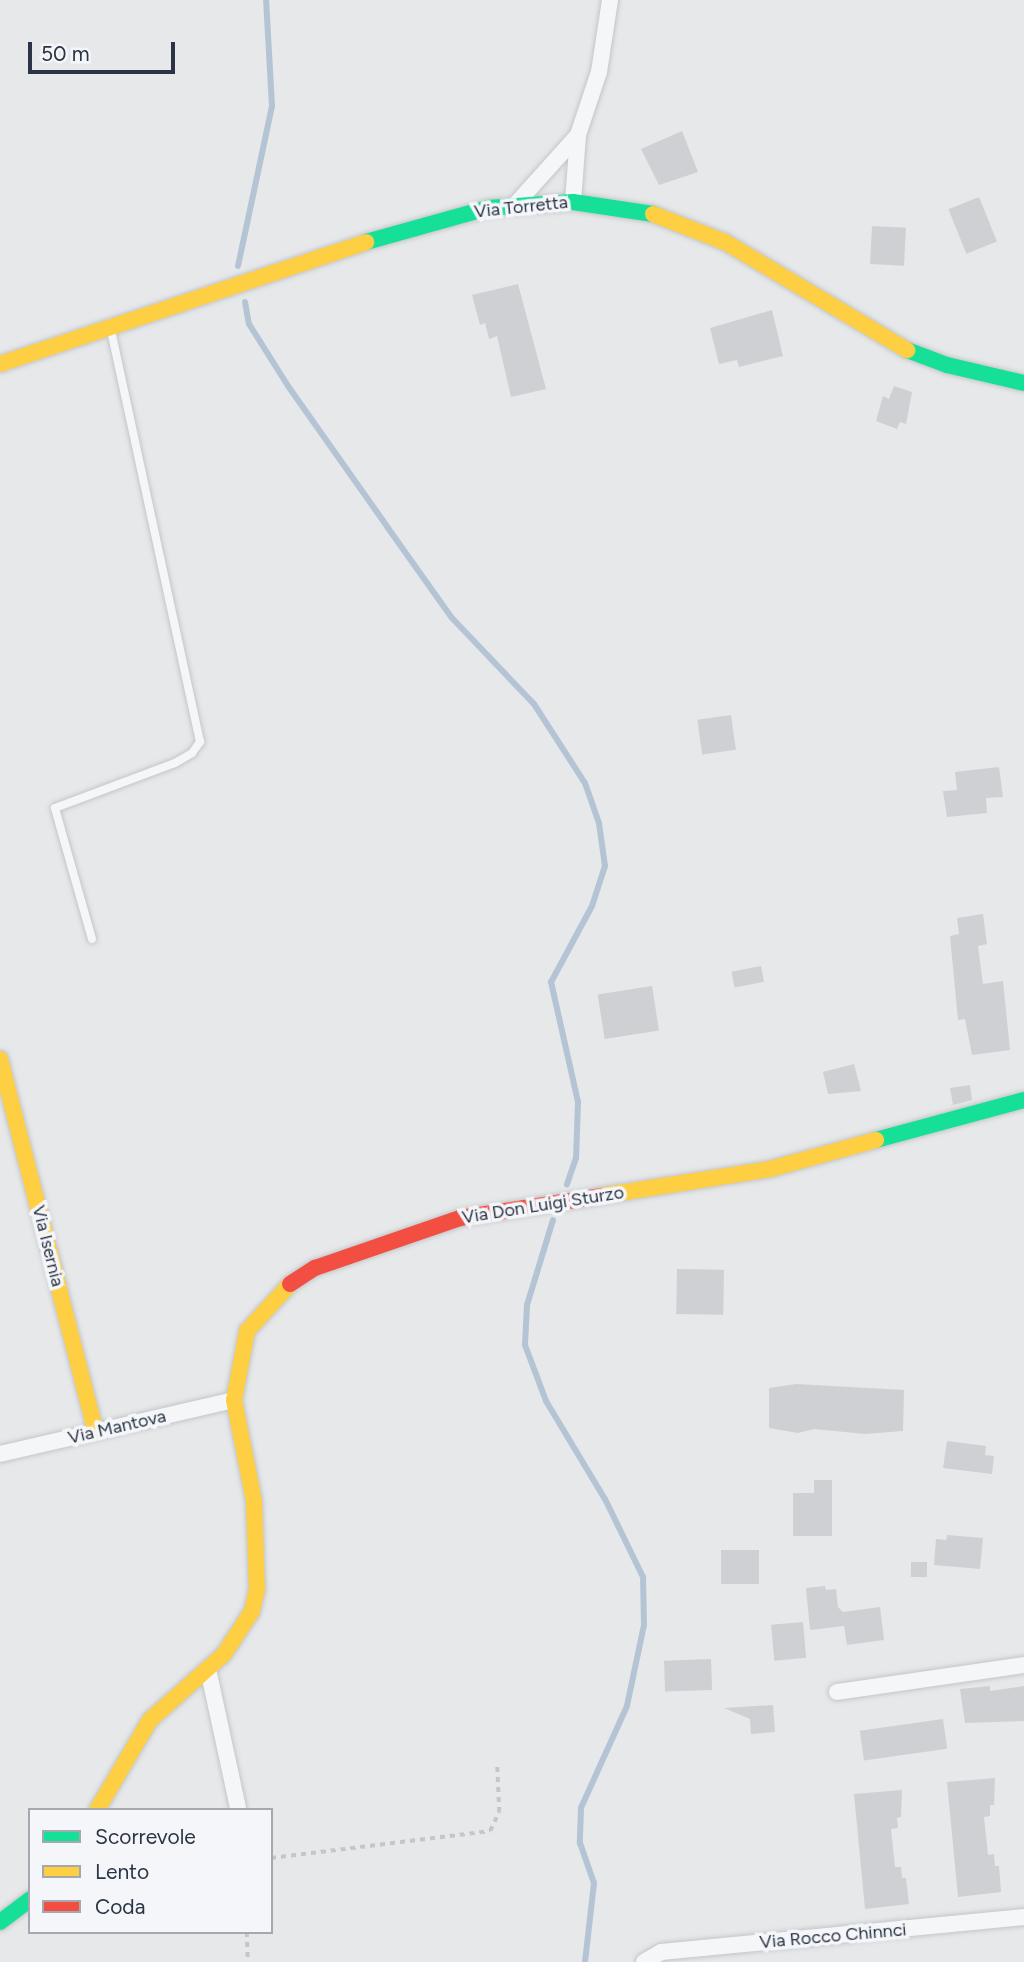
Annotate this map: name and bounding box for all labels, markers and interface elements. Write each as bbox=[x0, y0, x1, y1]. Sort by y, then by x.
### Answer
scale bar bbox=[32, 28, 178, 72]
text: 50 m bbox=[41, 41, 90, 66]
street label: Via Torretta bbox=[473, 191, 569, 223]
street label: Via Don Luigi Sturzo bbox=[461, 1182, 625, 1228]
street label: Via Isernia bbox=[27, 1203, 69, 1289]
street label: Via Mantova bbox=[66, 1405, 168, 1449]
legend bbox=[28, 1808, 273, 1934]
text: Scorrevole bbox=[95, 1824, 196, 1849]
text: Lento bbox=[95, 1859, 149, 1884]
text: Coda bbox=[95, 1894, 145, 1919]
street label: Via Rocco Chinnci bbox=[759, 1919, 907, 1953]

